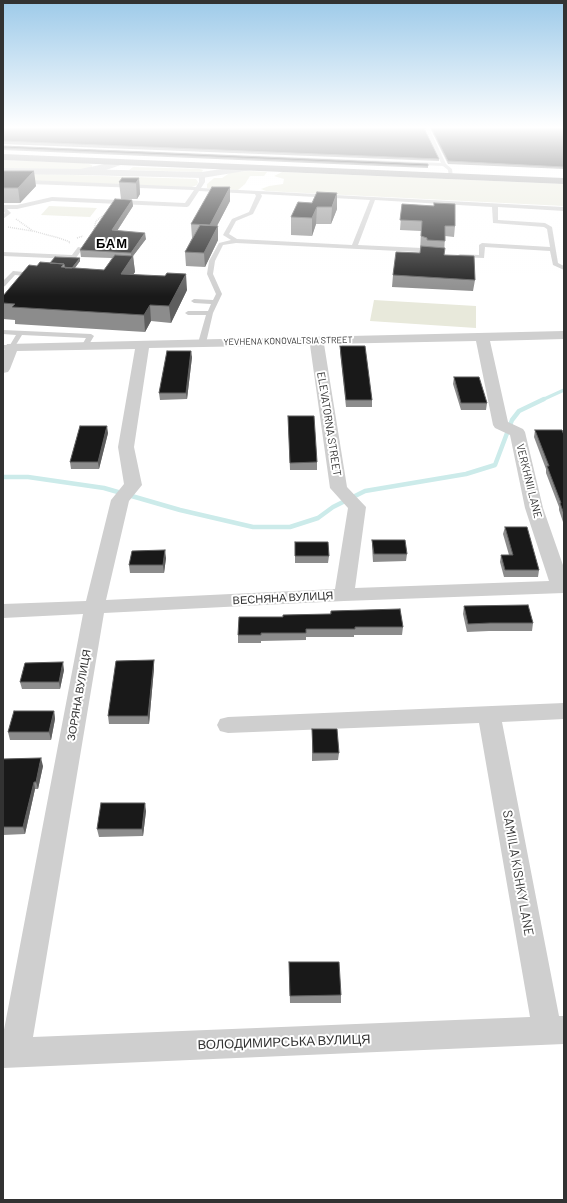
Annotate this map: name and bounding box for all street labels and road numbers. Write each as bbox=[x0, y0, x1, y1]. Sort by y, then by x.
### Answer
street label: YEVHENA KONOVALTSIA STREET bbox=[223, 334, 353, 348]
street label: ELEVATORNA STREET bbox=[314, 371, 344, 477]
street label: VERKHNII LANE bbox=[513, 442, 545, 520]
street label: ВЕСНЯНА ВУЛИЦЯ bbox=[232, 589, 334, 607]
street label: ЗОРЯНА ВУЛИЦЯ bbox=[64, 648, 94, 742]
street label: SAMIILA KISHKY LANE bbox=[499, 809, 537, 937]
street label: ВОЛОДИМИРСЬКА ВУЛИЦЯ bbox=[197, 1031, 371, 1053]

